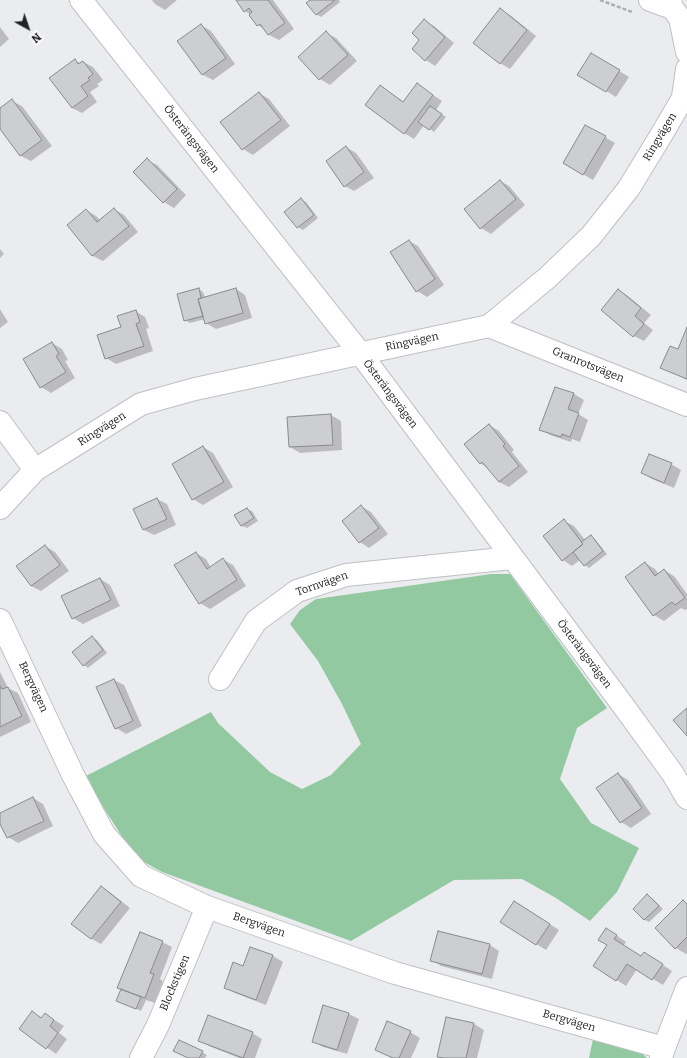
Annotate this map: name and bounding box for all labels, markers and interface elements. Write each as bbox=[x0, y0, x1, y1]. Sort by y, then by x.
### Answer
north arrow bbox=[8, 8, 48, 48]
text: N bbox=[29, 30, 43, 45]
street label: Österängsvägen bbox=[160, 102, 222, 176]
street label: Ringvägen bbox=[640, 110, 680, 164]
street label: Ringvägen bbox=[384, 330, 440, 354]
street label: Granrotsvägen bbox=[550, 345, 626, 385]
street label: Österängsvägen bbox=[360, 357, 420, 431]
street label: Ringvägen bbox=[76, 409, 128, 449]
street label: Tornvägen bbox=[294, 569, 350, 599]
street label: Österängsvägen bbox=[554, 617, 614, 691]
street label: Bergvägen bbox=[16, 660, 50, 714]
street label: Bergvägen bbox=[231, 910, 287, 940]
street label: Blockstigen bbox=[157, 953, 193, 1013]
street label: Bergvägen bbox=[541, 1007, 597, 1035]

